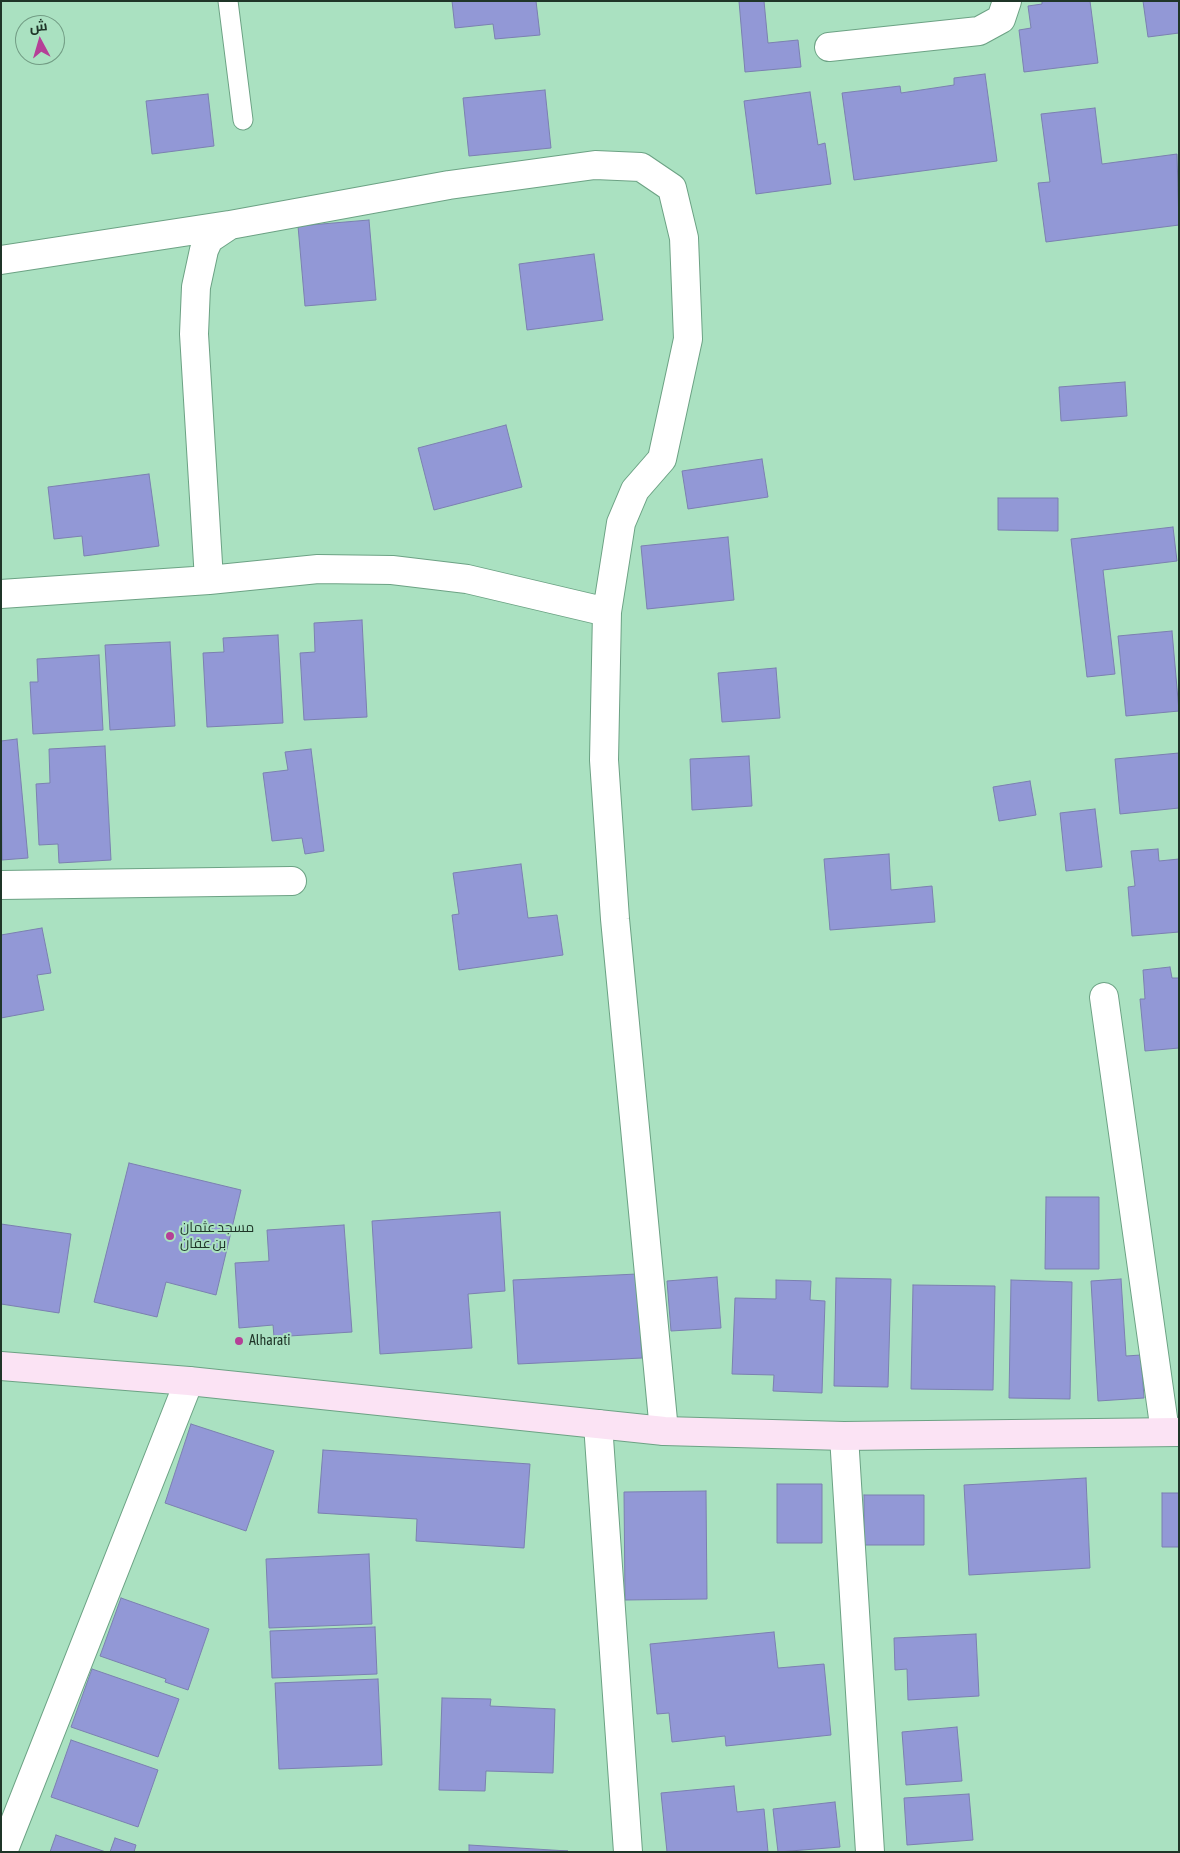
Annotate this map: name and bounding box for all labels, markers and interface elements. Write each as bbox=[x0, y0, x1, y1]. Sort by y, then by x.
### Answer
north arrow bbox=[15, 15, 65, 65]
text: ش bbox=[29, 17, 48, 35]
place label: مسجد عثمان بن عفان bbox=[180, 1220, 254, 1252]
marker: مسجد عثمان بن عفان bbox=[164, 1230, 176, 1242]
place label: Alharati bbox=[249, 1333, 290, 1349]
marker: Alharati bbox=[233, 1335, 245, 1347]

